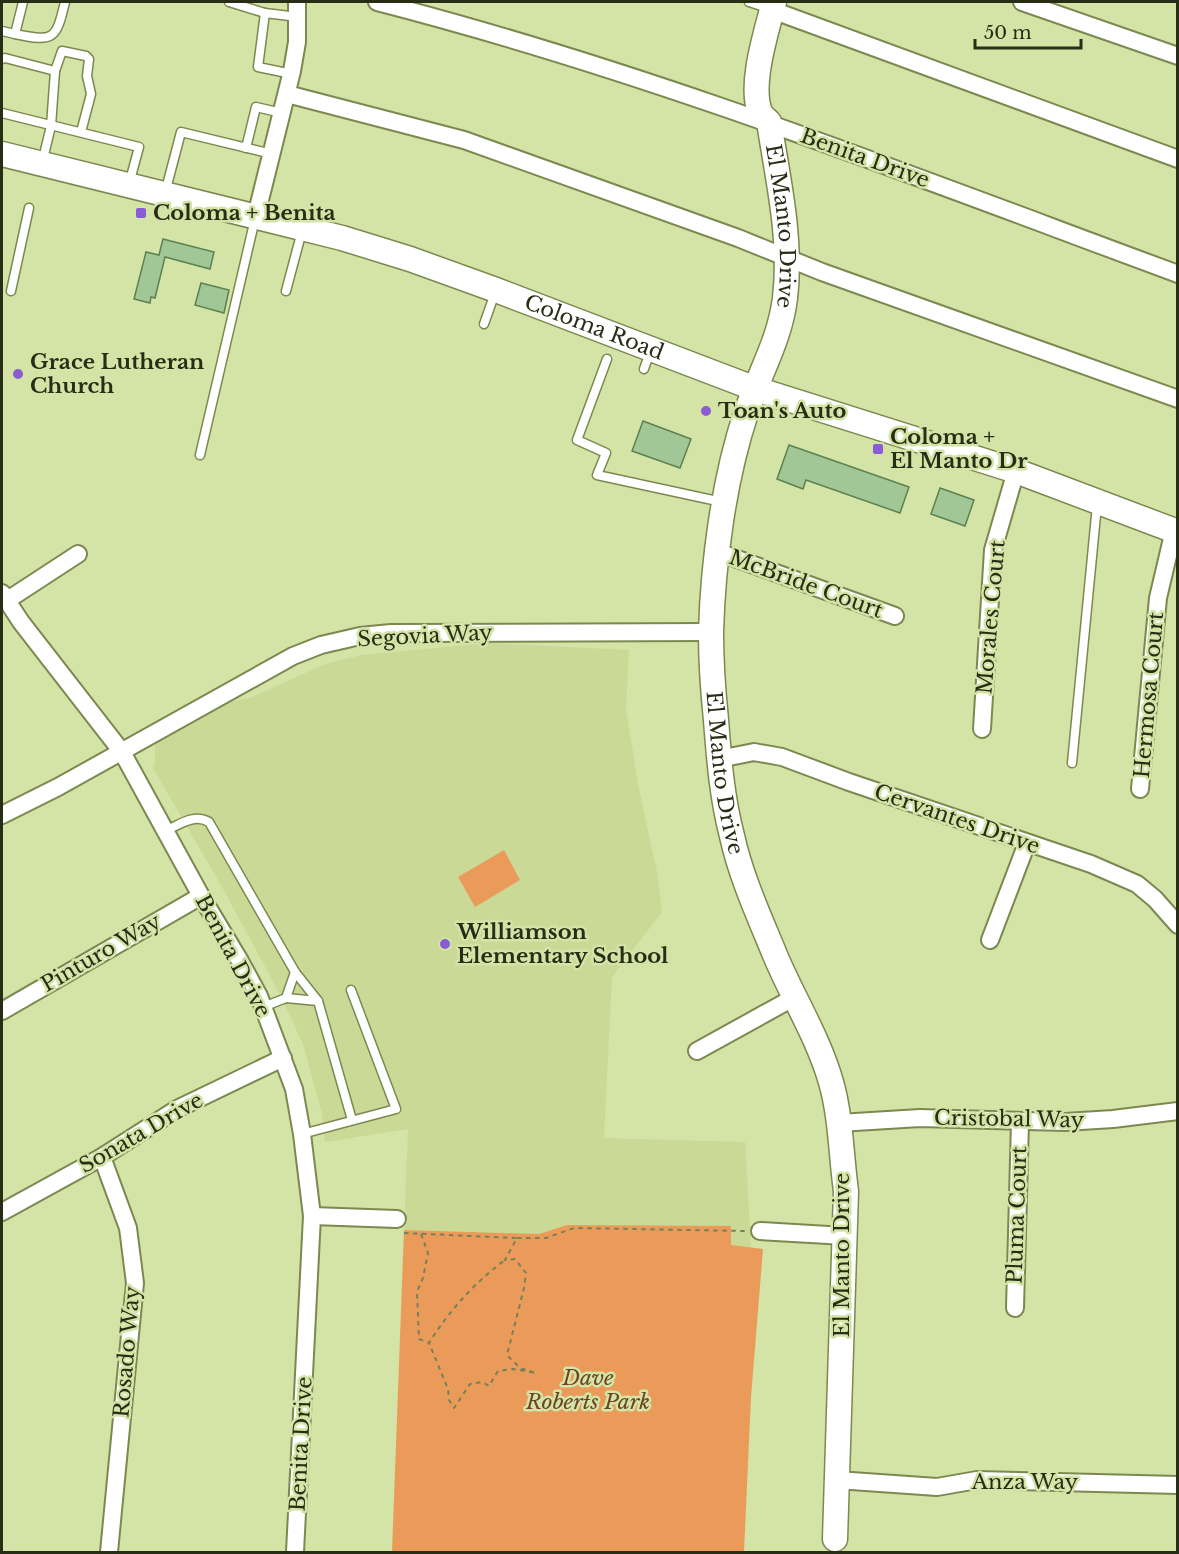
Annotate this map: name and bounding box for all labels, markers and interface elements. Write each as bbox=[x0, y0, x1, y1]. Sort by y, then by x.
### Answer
scale bar bbox=[975, 12, 1082, 50]
text: 50 m bbox=[984, 22, 1032, 44]
street label: Benita Drive bbox=[797, 123, 933, 193]
street label: El Manto Drive bbox=[760, 142, 800, 310]
place label: Coloma + Benita bbox=[153, 200, 336, 226]
marker: Coloma + Benita bbox=[134, 206, 148, 220]
street label: Coloma Road bbox=[521, 289, 668, 366]
place label: Grace Lutheran Church bbox=[30, 349, 204, 399]
marker: Grace Lutheran Church bbox=[11, 367, 25, 381]
place label: Toan's Auto bbox=[718, 398, 846, 424]
marker: Toan's Auto bbox=[699, 404, 713, 418]
place label: Coloma + El Manto Dr bbox=[890, 424, 1028, 474]
marker: Coloma + El Manto Dr bbox=[871, 442, 885, 456]
street label: Morales Court bbox=[971, 539, 1011, 695]
street label: McBride Court bbox=[726, 544, 886, 624]
street label: Hermosa Court bbox=[1129, 611, 1169, 779]
street label: Segovia Way bbox=[357, 619, 494, 653]
street label: El Manto Drive bbox=[700, 690, 749, 857]
street label: Cervantes Drive bbox=[871, 779, 1043, 859]
street label: Benita Drive bbox=[190, 890, 276, 1022]
street label: Pinturo Way bbox=[36, 908, 166, 998]
place label: Williamson Elementary School bbox=[456, 919, 669, 969]
marker: Williamson Elementary School bbox=[438, 937, 452, 951]
street label: Sonata Drive bbox=[74, 1087, 208, 1179]
street label: Cristobal Way bbox=[934, 1105, 1085, 1133]
street label: Pluma Court bbox=[1002, 1146, 1032, 1284]
street label: El Manto Drive bbox=[829, 1173, 855, 1337]
street label: Rosado Way bbox=[108, 1285, 146, 1419]
park label: Dave Roberts Park bbox=[525, 1365, 650, 1415]
street label: Benita Drive bbox=[284, 1376, 318, 1512]
street label: Anza Way bbox=[971, 1469, 1079, 1495]

